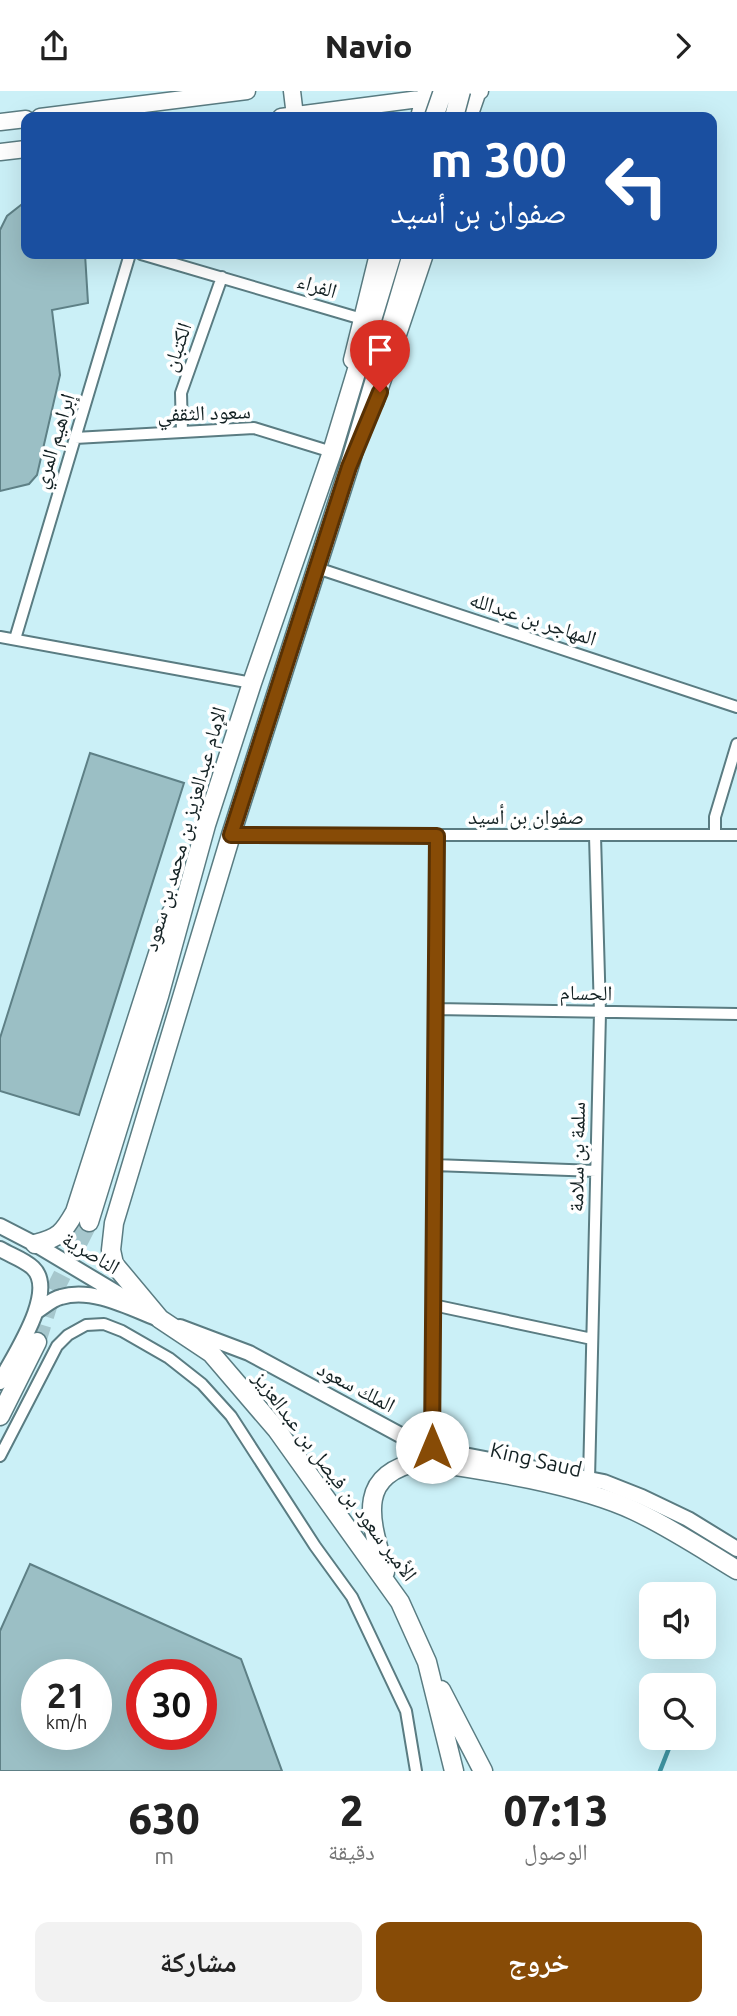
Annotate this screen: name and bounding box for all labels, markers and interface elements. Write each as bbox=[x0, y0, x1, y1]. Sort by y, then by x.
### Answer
icon: share bbox=[35, 27, 73, 65]
icon: forward bbox=[664, 27, 702, 65]
text: Navio bbox=[325, 28, 412, 64]
text: 300 m bbox=[430, 131, 567, 186]
icon: left bbox=[591, 140, 682, 231]
text: صفوان بن أسيد bbox=[391, 193, 567, 229]
street label: الفراء bbox=[295, 268, 340, 302]
street label: الكتبان bbox=[157, 319, 197, 375]
pin bbox=[350, 320, 410, 392]
icon: arrive bbox=[361, 331, 399, 369]
street label: إبراهيم المري bbox=[27, 390, 84, 493]
street label: سعود الثقفي bbox=[157, 398, 251, 431]
street label: المهاجر بن عبدالله bbox=[466, 586, 600, 652]
street label: الإمام عبدالعزيز بن محمد بن سعود bbox=[138, 704, 233, 955]
street label: صفوان بن أسيد bbox=[468, 804, 584, 830]
street label: الحسام bbox=[559, 980, 613, 1007]
street label: سلمة بن سلامة bbox=[563, 1102, 591, 1212]
street label: الناصرية bbox=[58, 1226, 125, 1279]
street label: الملك سعود bbox=[313, 1356, 399, 1417]
street label: الأمير سعود بن فيصل بن عبدالعزيز bbox=[247, 1365, 423, 1586]
position arrow bbox=[395, 1410, 469, 1484]
street label: King Saud bbox=[488, 1437, 584, 1481]
map controls bbox=[639, 1582, 716, 1750]
button: sound bbox=[639, 1582, 716, 1659]
speed limit sign: 30 bbox=[126, 1659, 217, 1750]
button: search bbox=[639, 1673, 716, 1750]
text: 21 bbox=[47, 1675, 86, 1715]
text: km/h bbox=[46, 1712, 87, 1732]
text: 2 bbox=[340, 1787, 363, 1834]
text: 07:13 bbox=[503, 1787, 608, 1834]
text: 630 bbox=[129, 1795, 200, 1842]
text: دقيقة bbox=[328, 1839, 375, 1864]
text: الوصول bbox=[524, 1839, 588, 1864]
text: m bbox=[154, 1843, 174, 1868]
button: مشاركة bbox=[35, 1922, 362, 2002]
button: خروج bbox=[376, 1922, 702, 2002]

